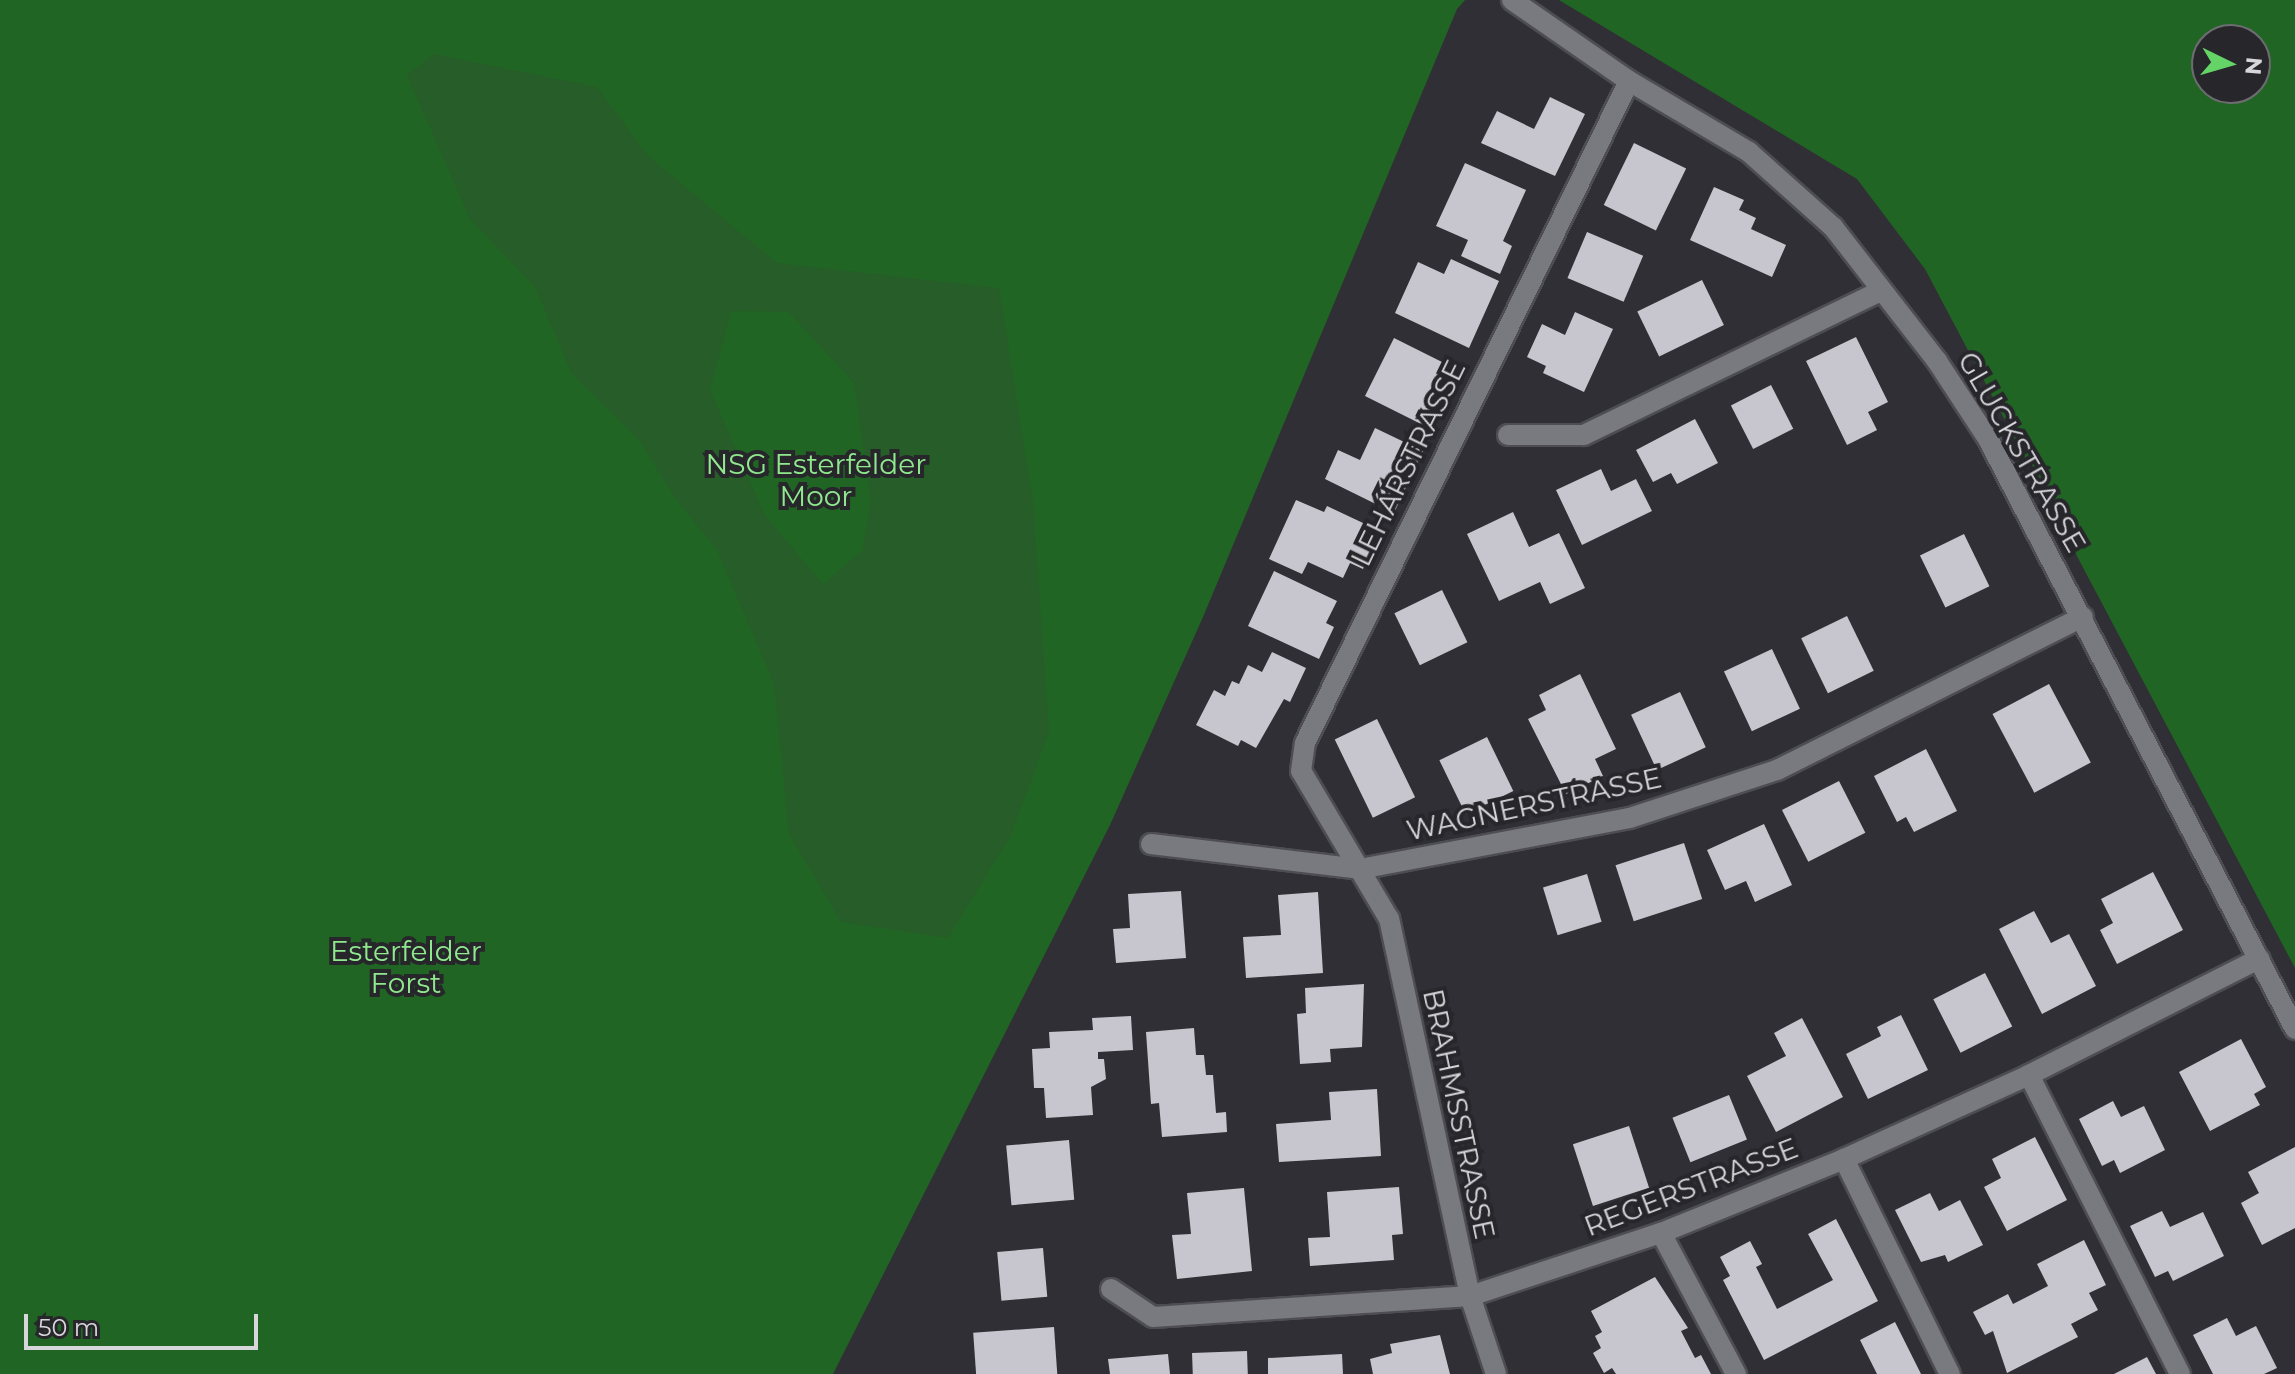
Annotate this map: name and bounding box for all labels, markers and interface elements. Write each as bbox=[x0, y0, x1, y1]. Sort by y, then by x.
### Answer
north arrow bbox=[2191, 24, 2271, 104]
text: N bbox=[2239, 56, 2268, 76]
street label: GLUCKSTRASSE bbox=[1951, 346, 2093, 558]
street label: LEHÁRSTRASSE bbox=[1344, 355, 1472, 571]
park label: NSG Esterfelder Moor bbox=[706, 447, 926, 513]
street label: WAGNERSTRASSE bbox=[1403, 761, 1665, 847]
park label: Esterfelder Forst bbox=[330, 934, 482, 1000]
street label: BRAHMSSTRASSE bbox=[1416, 986, 1502, 1242]
street label: REGERSTRASSE bbox=[1579, 1131, 1803, 1243]
scale bar bbox=[28, 1298, 262, 1348]
text: 50 m bbox=[38, 1313, 99, 1342]

